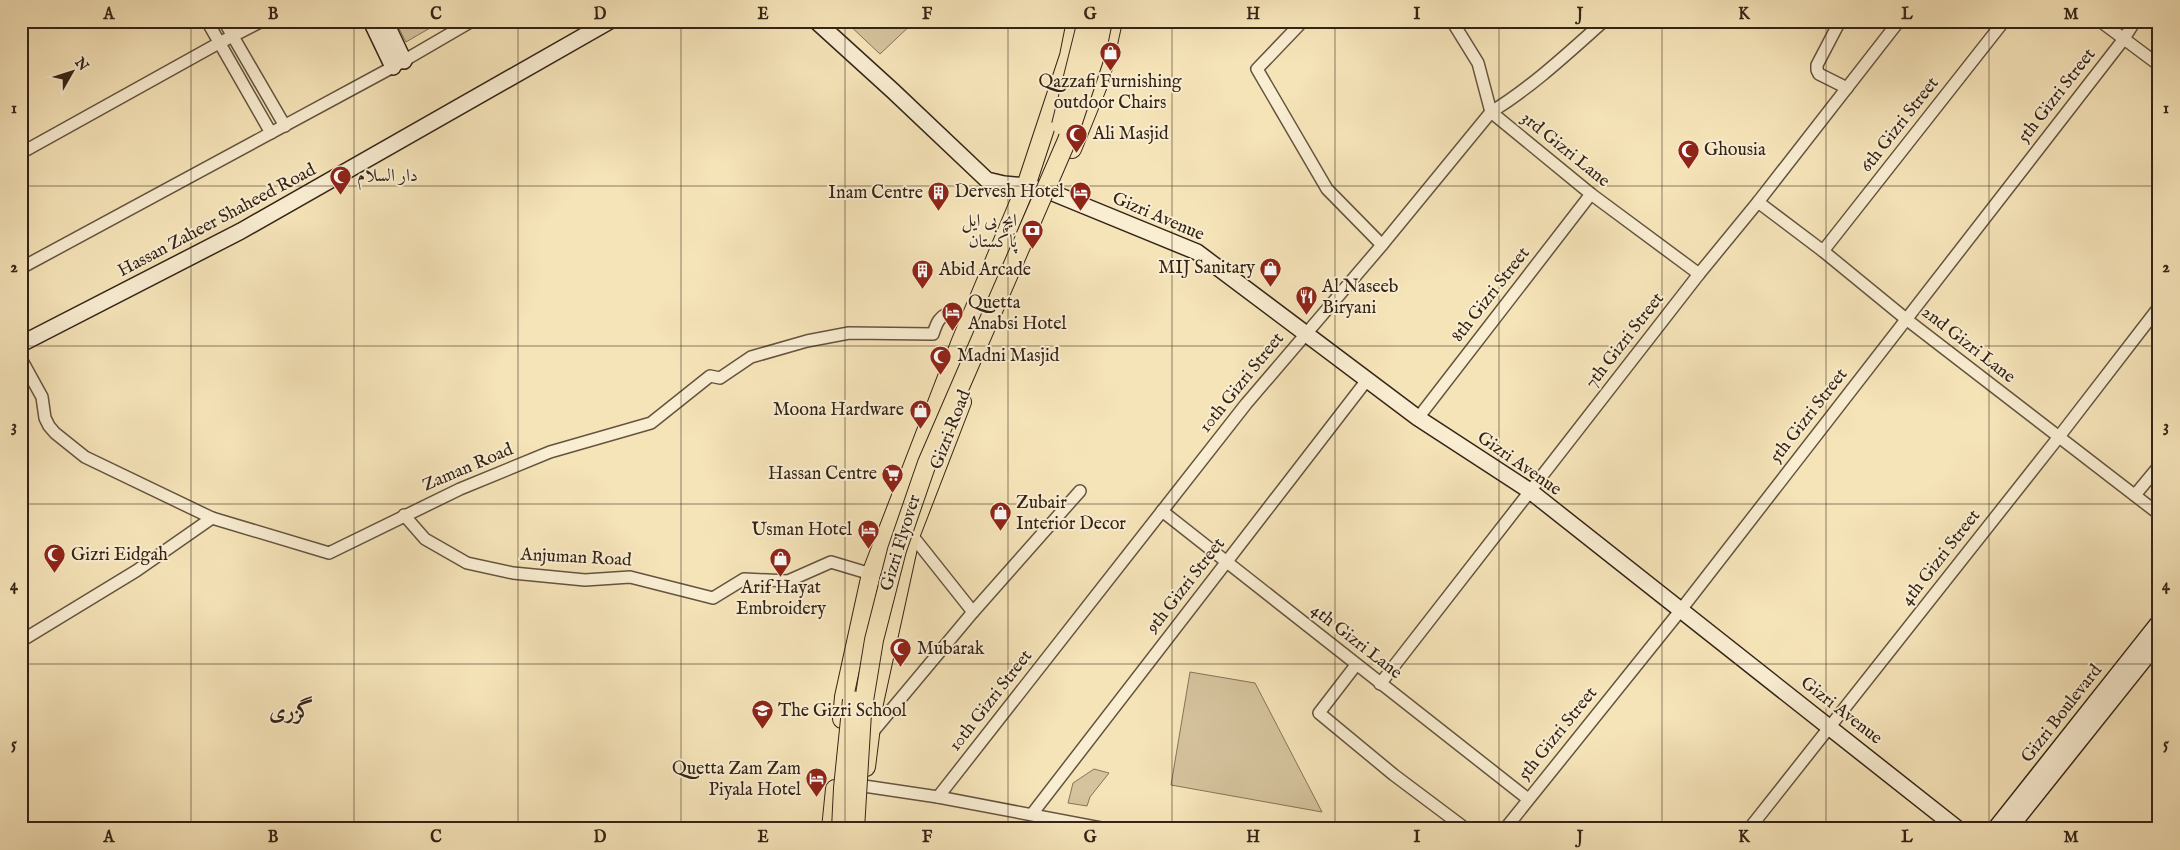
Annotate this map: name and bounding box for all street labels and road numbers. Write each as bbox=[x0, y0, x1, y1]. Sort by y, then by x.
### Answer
street label: 5th Gizri Street bbox=[2013, 44, 2101, 148]
street label: 6th Gizri Street bbox=[1856, 73, 1944, 177]
street label: 3rd Gizri Lane bbox=[1516, 107, 1614, 193]
street label: Hassan Zaheer Shaheed Road bbox=[114, 159, 320, 283]
street label: Gizri Avenue bbox=[1108, 187, 1208, 247]
street label: 8th Gizri Street bbox=[1447, 243, 1535, 347]
street label: 7th Gizri Street bbox=[1580, 288, 1670, 394]
street label: 2nd Gizri Lane bbox=[1916, 301, 2020, 389]
street label: 10th Gizri Street bbox=[1194, 328, 1290, 438]
street label: 5th Gizri Street bbox=[1765, 364, 1853, 468]
street label: Gizri Road bbox=[925, 387, 977, 473]
street label: Gizri Avenue bbox=[1472, 427, 1566, 501]
street label: Zaman Road bbox=[419, 438, 517, 497]
street label: Gizri Flyover bbox=[875, 492, 927, 594]
street label: 4th Gizri Street bbox=[1896, 505, 1986, 611]
street label: 9th Gizri Street bbox=[1141, 534, 1230, 639]
street label: Anjuman Road bbox=[519, 544, 633, 572]
street label: 4th Gizri Lane bbox=[1306, 599, 1406, 685]
street label: 10th Gizri Street bbox=[944, 646, 1038, 756]
street label: Gizri Boulevard bbox=[2016, 660, 2108, 768]
street label: Gizri Avenue bbox=[1795, 672, 1887, 750]
street label: 5th Gizri Street bbox=[1513, 683, 1603, 785]

